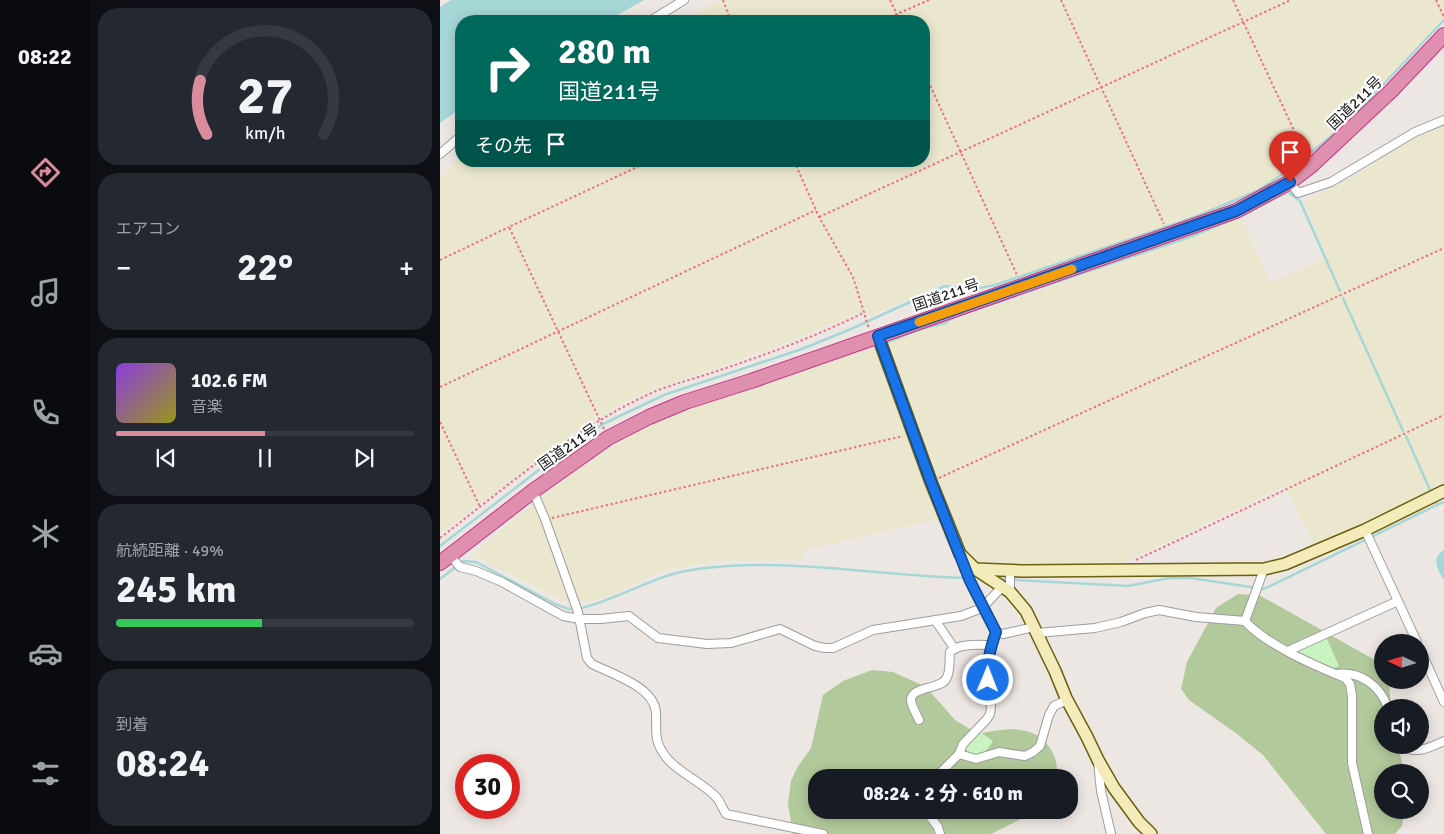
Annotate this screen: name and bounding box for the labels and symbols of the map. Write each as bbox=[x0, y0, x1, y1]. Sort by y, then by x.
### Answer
street label: 国道211号 bbox=[1324, 72, 1386, 134]
pin bbox=[1269, 131, 1311, 182]
street label: 国道211号 bbox=[910, 275, 982, 315]
street label: 国道211号 bbox=[534, 420, 602, 474]
north arrow bbox=[1374, 634, 1429, 689]
position arrow bbox=[961, 653, 1013, 705]
speed limit sign: 30 bbox=[455, 754, 520, 819]

